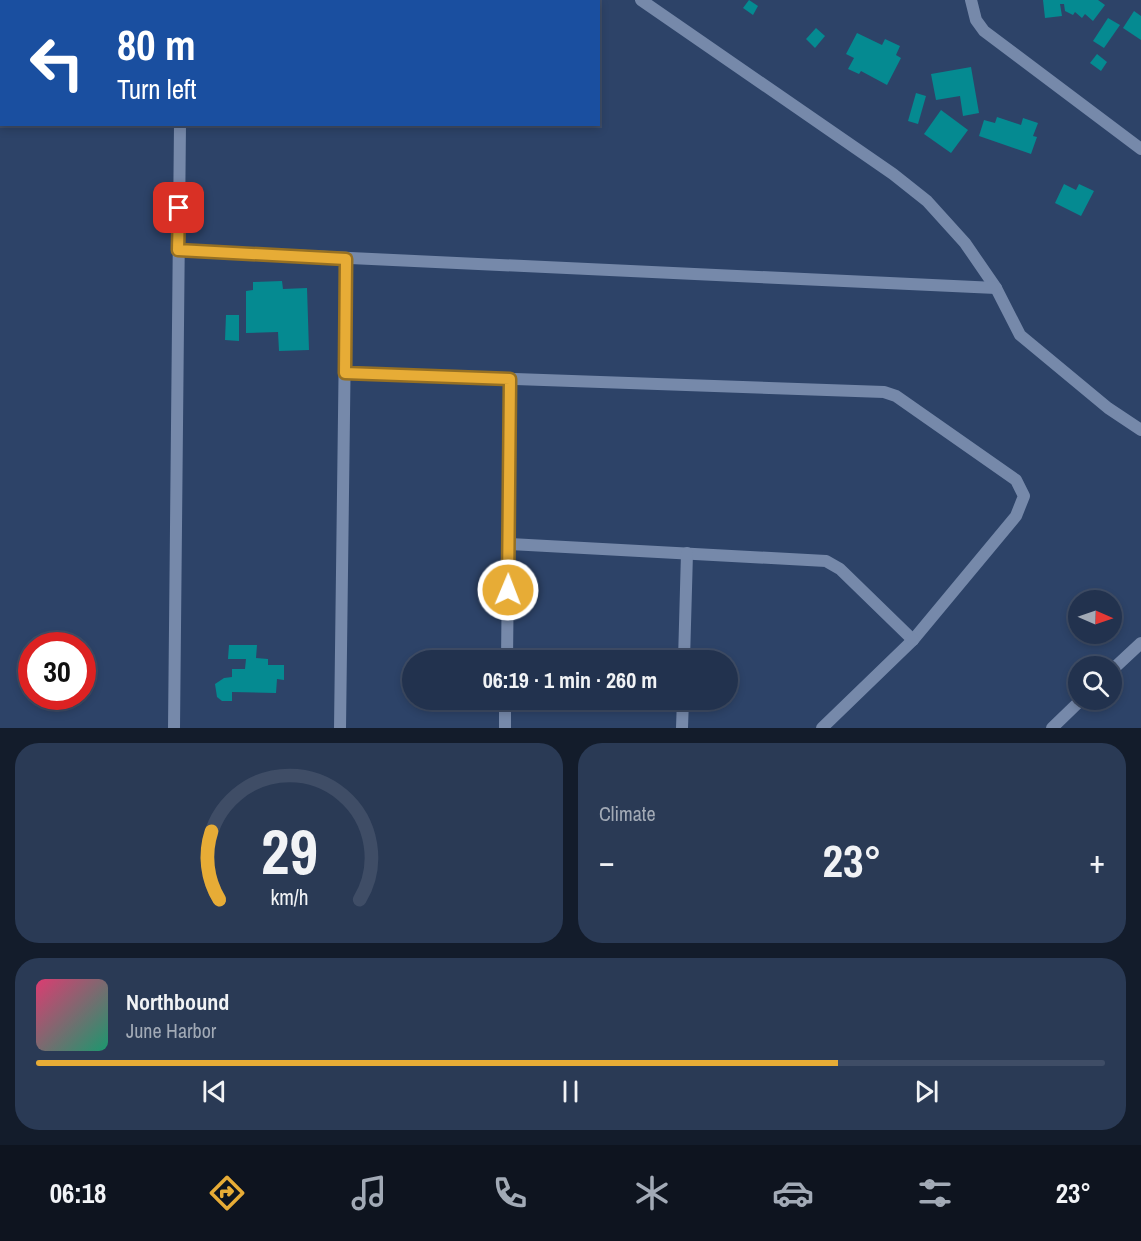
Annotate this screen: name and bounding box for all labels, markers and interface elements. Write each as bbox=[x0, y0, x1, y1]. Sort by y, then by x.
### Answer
text: 80 m bbox=[117, 17, 196, 73]
icon: left bbox=[18, 24, 96, 102]
text: Turn left bbox=[117, 71, 196, 107]
pin bbox=[153, 182, 204, 233]
icon: arrive bbox=[162, 191, 195, 224]
position arrow bbox=[476, 558, 540, 622]
north arrow bbox=[1068, 590, 1122, 644]
map controls bbox=[1068, 590, 1122, 710]
speed limit sign: 30 bbox=[18, 632, 96, 710]
button: search bbox=[1068, 656, 1122, 710]
text: 06:19 · 1 min · 260 m bbox=[483, 665, 657, 695]
text: Climate bbox=[599, 800, 656, 827]
text: 29 bbox=[261, 809, 317, 893]
text: 23° bbox=[822, 830, 882, 891]
text: − bbox=[599, 839, 615, 883]
text: + bbox=[1089, 839, 1105, 883]
text: km/h bbox=[270, 883, 308, 912]
text: Northbound bbox=[126, 987, 229, 1017]
text: June Harbor bbox=[126, 1017, 216, 1044]
icon: previous bbox=[198, 1075, 231, 1108]
icon: pause bbox=[554, 1075, 587, 1108]
icon: next bbox=[910, 1075, 943, 1108]
icon: directions bbox=[206, 1172, 248, 1214]
icon: music bbox=[348, 1172, 390, 1214]
icon: phone bbox=[489, 1172, 531, 1214]
icon: climate bbox=[631, 1172, 673, 1214]
icon: car bbox=[772, 1172, 814, 1214]
icon: filters bbox=[914, 1172, 956, 1214]
text: 06:18 bbox=[50, 1175, 106, 1211]
text: 23° bbox=[1056, 1175, 1091, 1211]

